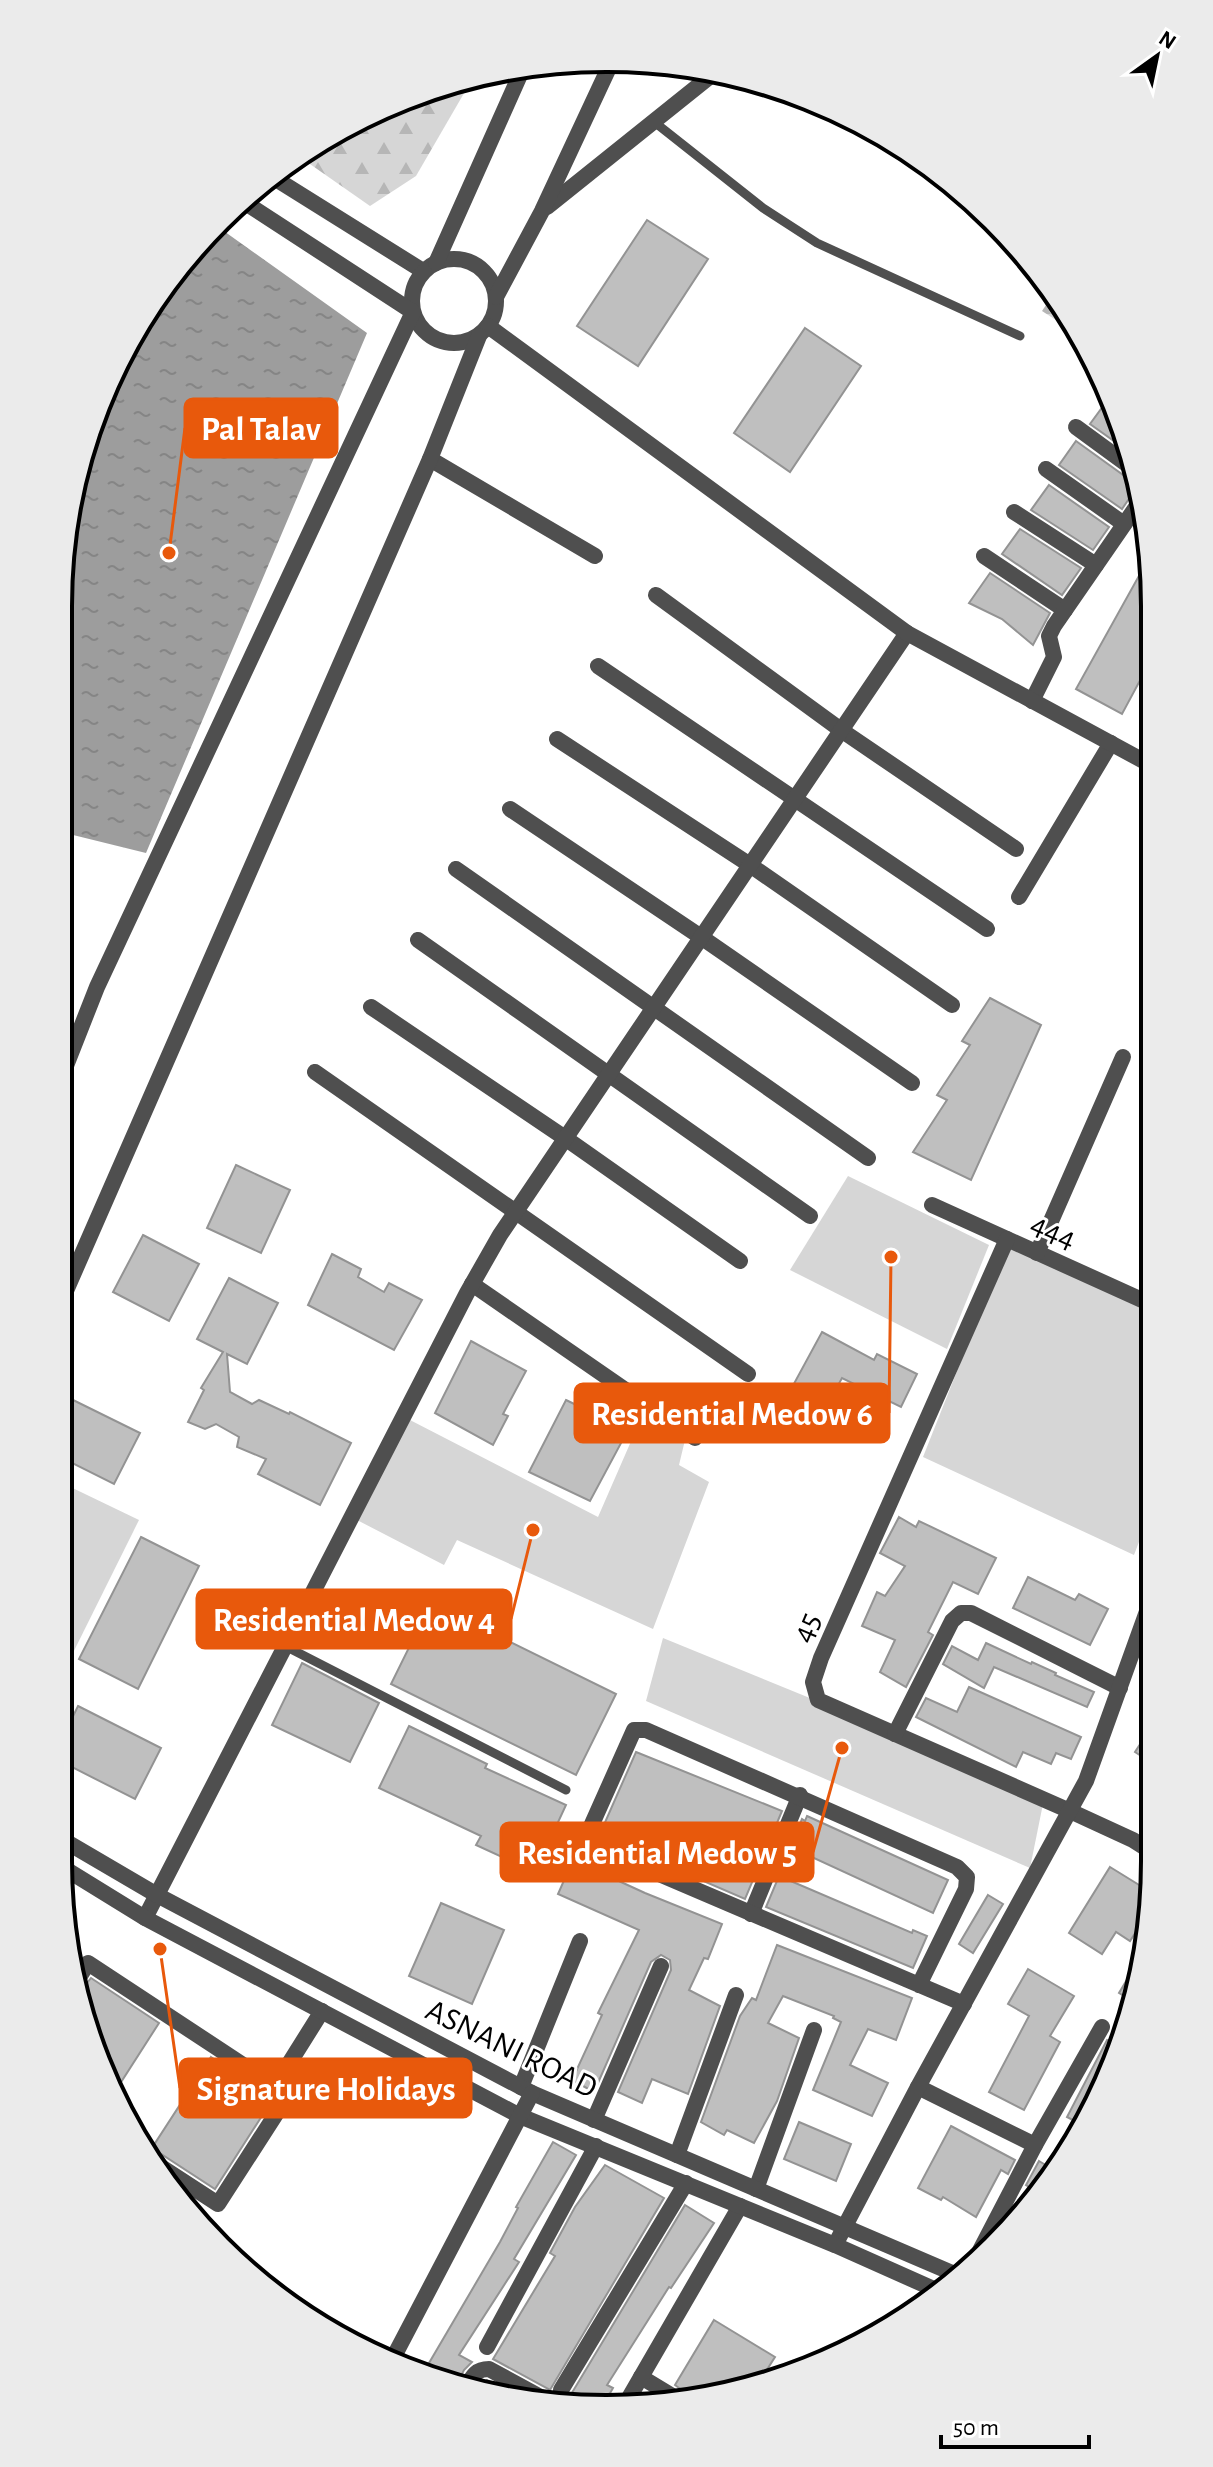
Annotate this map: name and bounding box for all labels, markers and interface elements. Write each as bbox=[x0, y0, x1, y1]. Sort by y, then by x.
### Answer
north arrow bbox=[1117, 16, 1197, 96]
text: N bbox=[1155, 27, 1180, 53]
callout: Pal Talav bbox=[185, 399, 337, 457]
text: Pal Talav bbox=[201, 413, 322, 447]
street label: 444 bbox=[1026, 1207, 1081, 1255]
callout: Residential Medow 6 bbox=[575, 1384, 889, 1442]
text: Residential Medow 6 bbox=[591, 1398, 873, 1432]
callout: Residential Medow 4 bbox=[197, 1590, 511, 1648]
text: Residential Medow 4 bbox=[213, 1604, 495, 1638]
street label: 45 bbox=[786, 1608, 826, 1647]
callout: Residential Medow 5 bbox=[501, 1823, 813, 1881]
text: Residential Medow 5 bbox=[517, 1837, 797, 1871]
street label: ASNANI ROAD bbox=[421, 1994, 602, 2104]
callout: Signature Holidays bbox=[180, 2059, 471, 2117]
text: Signature Holidays bbox=[196, 2073, 456, 2107]
scale bar bbox=[941, 2399, 1089, 2449]
text: 50 m bbox=[953, 2416, 999, 2440]

